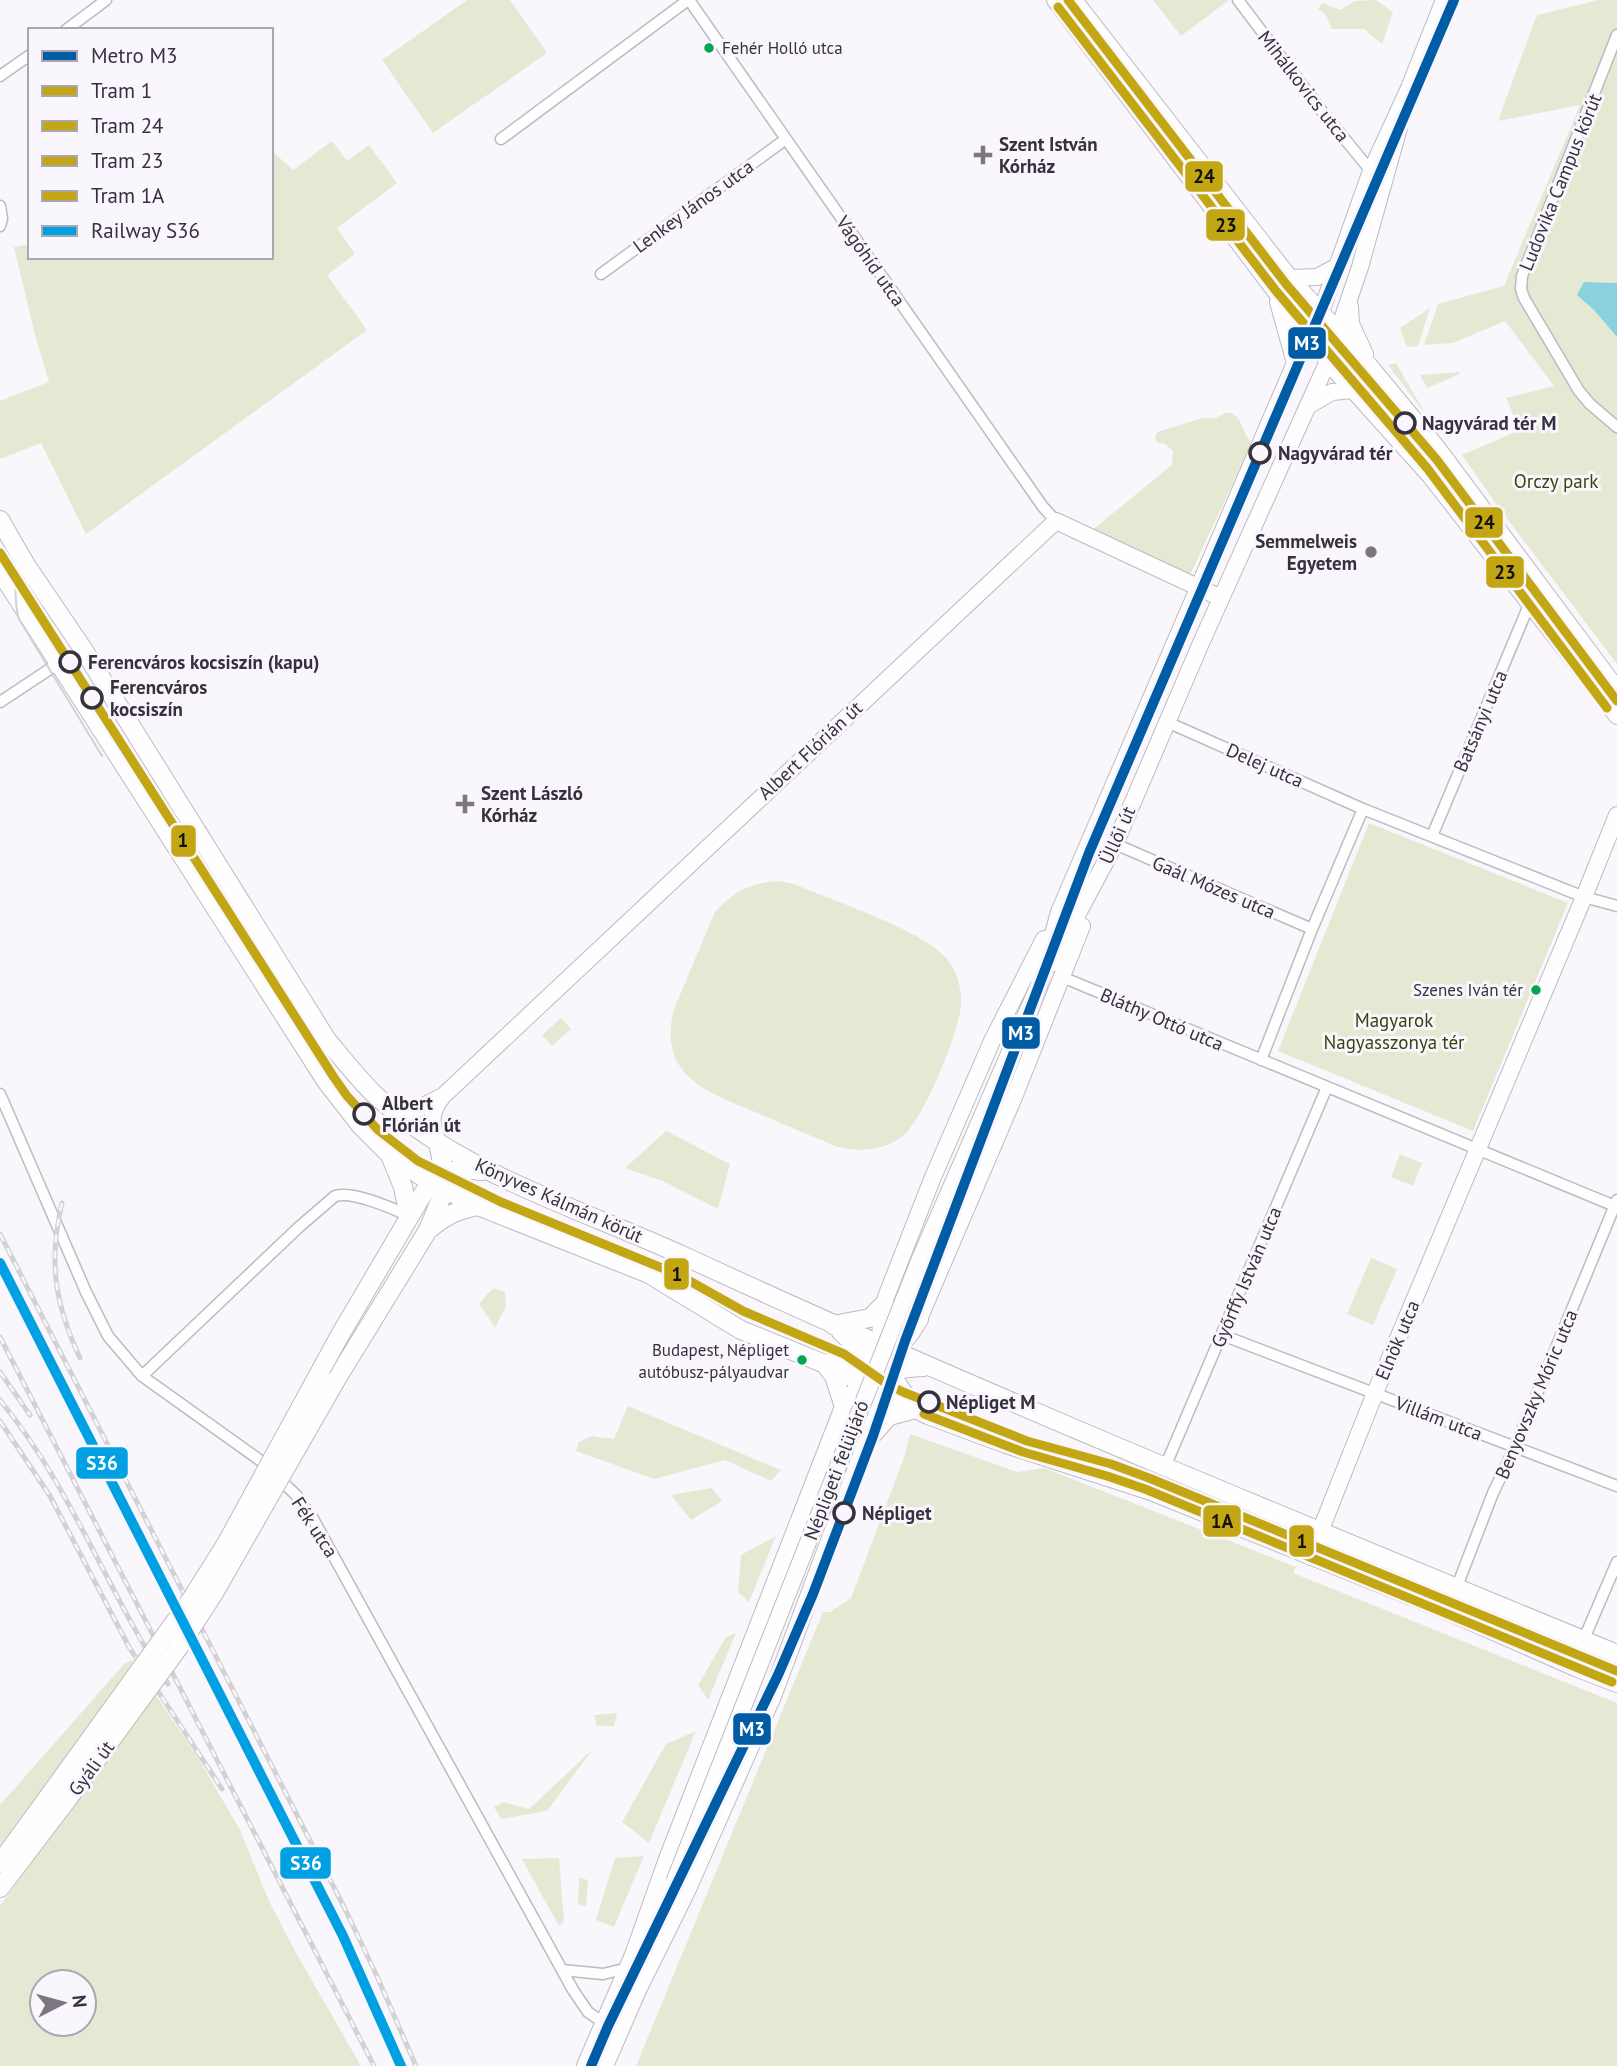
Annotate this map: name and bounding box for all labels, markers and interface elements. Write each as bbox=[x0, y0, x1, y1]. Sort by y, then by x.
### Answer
street label: Mihálkovics utca bbox=[1253, 26, 1355, 146]
legend bbox=[28, 28, 273, 259]
place label: Fehér Holló utca bbox=[722, 37, 843, 59]
marker: Fehér Holló utca bbox=[702, 41, 716, 55]
text: Metro M3 bbox=[91, 42, 177, 69]
text: Tram 1 bbox=[91, 77, 152, 104]
street label: Ludovika Campus körút bbox=[1513, 89, 1607, 274]
text: Tram 24 bbox=[91, 112, 164, 139]
place label: Szent István Kórház bbox=[999, 132, 1098, 178]
marker: Szent István Kórház bbox=[973, 145, 993, 165]
text: Tram 23 bbox=[91, 147, 164, 174]
street label: Lenkey János utca bbox=[628, 154, 758, 258]
line badge: 24 bbox=[1184, 160, 1224, 193]
text: 24 bbox=[1193, 164, 1215, 188]
text: Tram 1A bbox=[91, 182, 165, 209]
line badge: 23 bbox=[1205, 208, 1246, 242]
street label: Vágóhíd utca bbox=[830, 210, 911, 311]
text: 23 bbox=[1215, 213, 1237, 237]
text: Railway S36 bbox=[91, 217, 200, 244]
line badge: M3 bbox=[1287, 326, 1327, 360]
text: M3 bbox=[1294, 331, 1320, 355]
place label: Nagyvárad tér M bbox=[1422, 411, 1556, 435]
marker: Nagyvárad tér M bbox=[1394, 412, 1416, 434]
place label: Nagyvárad tér bbox=[1278, 441, 1393, 465]
marker: Nagyvárad tér bbox=[1249, 442, 1271, 464]
park label: Orczy park bbox=[1514, 469, 1598, 493]
line badge: 24 bbox=[1464, 506, 1504, 539]
text: 24 bbox=[1473, 510, 1495, 534]
place label: Semmelweis Egyetem bbox=[1255, 529, 1357, 575]
marker: Semmelweis Egyetem bbox=[1363, 544, 1379, 560]
line badge: 23 bbox=[1485, 555, 1525, 589]
text: 23 bbox=[1494, 560, 1516, 584]
place label: Ferencváros kocsiszín (kapu) bbox=[88, 650, 319, 674]
marker: Ferencváros kocsiszín (kapu) bbox=[59, 651, 81, 673]
street label: Batsányi utca bbox=[1448, 666, 1512, 776]
place label: Ferencváros kocsiszín bbox=[110, 675, 207, 721]
marker: Ferencváros kocsiszín bbox=[81, 687, 103, 709]
street label: Albert Flórián út bbox=[753, 695, 868, 804]
street label: Delej utca bbox=[1223, 737, 1307, 793]
place label: Szent László Kórház bbox=[481, 781, 583, 827]
marker: Szent László Kórház bbox=[455, 794, 475, 814]
street label: Üllői út bbox=[1094, 802, 1140, 868]
line badge: 1 bbox=[170, 824, 197, 858]
text: 1 bbox=[178, 828, 188, 852]
street label: Gaál Mózes utca bbox=[1149, 850, 1279, 924]
place label: Szenes Iván tér bbox=[1413, 979, 1523, 1001]
street label: Bláthy Ottó utca bbox=[1097, 982, 1227, 1056]
marker: Szenes Iván tér bbox=[1529, 983, 1543, 997]
park label: Magyarok Nagyasszonya tér bbox=[1323, 1008, 1465, 1054]
line badge: M3 bbox=[1001, 1016, 1041, 1050]
text: M3 bbox=[1008, 1021, 1034, 1045]
place label: Albert Flórián út bbox=[382, 1091, 461, 1137]
marker: Albert Flórián út bbox=[353, 1103, 375, 1125]
street label: Könyves Kálmán körút bbox=[471, 1152, 647, 1248]
street label: Győrffy István utca bbox=[1205, 1203, 1287, 1351]
line badge: 1 bbox=[663, 1257, 690, 1291]
text: 1 bbox=[672, 1262, 682, 1286]
street label: Elnök utca bbox=[1369, 1296, 1425, 1384]
street label: Benyovszky Móric utca bbox=[1489, 1306, 1583, 1482]
place label: Budapest, Népliget autóbusz-pályaudvar bbox=[639, 1339, 789, 1383]
marker: Budapest, Népliget autóbusz-pályaudvar bbox=[795, 1353, 809, 1367]
place label: Népliget M bbox=[946, 1390, 1036, 1414]
street label: Villám utca bbox=[1391, 1390, 1486, 1446]
marker: Népliget M bbox=[918, 1391, 940, 1413]
street label: Népligeti felüljáró bbox=[798, 1397, 874, 1543]
line badge: S36 bbox=[75, 1446, 129, 1480]
text: S36 bbox=[86, 1451, 118, 1475]
street label: Fék utca bbox=[287, 1492, 343, 1562]
place label: Népliget bbox=[862, 1501, 932, 1525]
marker: Népliget bbox=[833, 1502, 855, 1524]
line badge: 1A bbox=[1202, 1504, 1242, 1538]
text: 1A bbox=[1211, 1509, 1234, 1533]
line badge: 1 bbox=[1288, 1524, 1315, 1558]
text: 1 bbox=[1297, 1529, 1307, 1553]
line badge: M3 bbox=[732, 1712, 772, 1746]
text: M3 bbox=[739, 1717, 765, 1741]
street label: Gyáli út bbox=[63, 1735, 119, 1800]
line badge: S36 bbox=[279, 1846, 332, 1880]
text: S36 bbox=[290, 1851, 322, 1875]
north arrow bbox=[28, 1968, 98, 2038]
text: N bbox=[67, 1994, 92, 2009]

